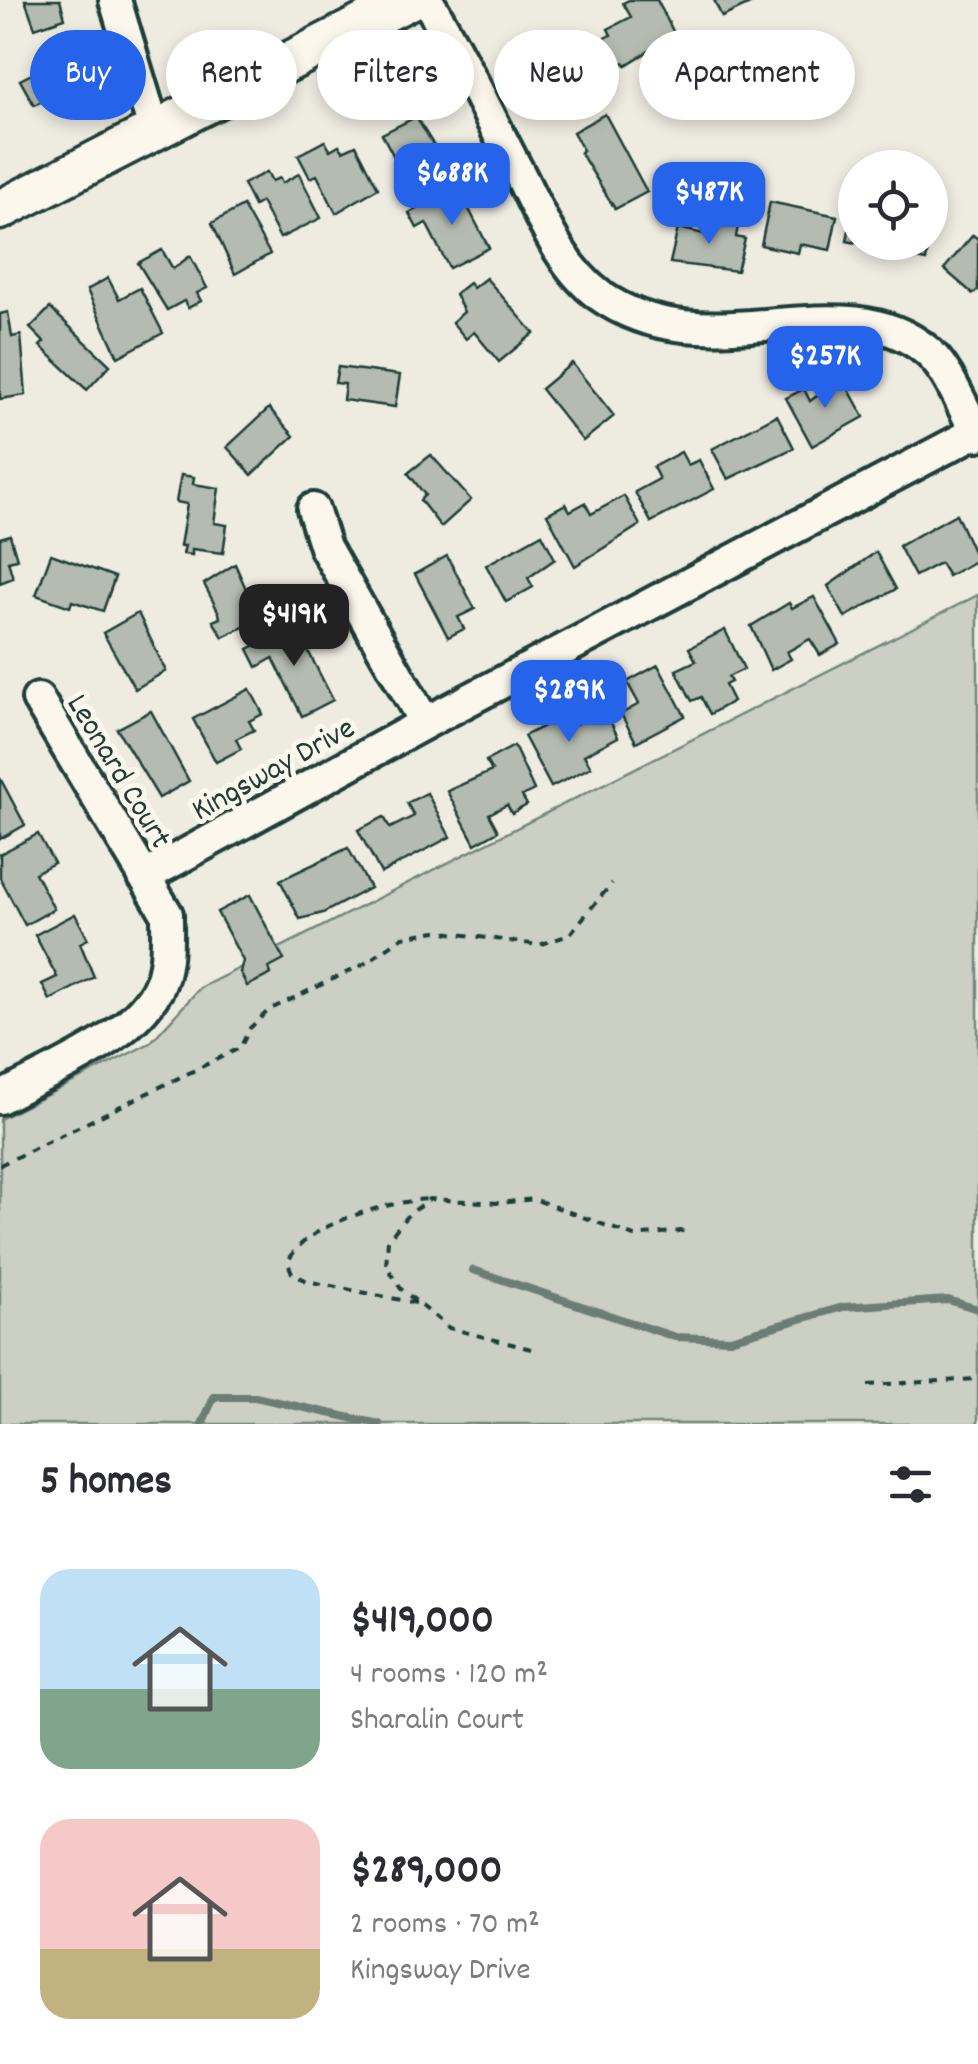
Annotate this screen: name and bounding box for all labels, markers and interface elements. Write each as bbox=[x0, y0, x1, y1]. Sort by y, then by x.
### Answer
chip: Buy bbox=[30, 30, 146, 120]
chip: Rent bbox=[166, 30, 297, 120]
chip: Filters bbox=[317, 30, 474, 120]
chip: New bbox=[494, 30, 619, 120]
chip: Apartment bbox=[639, 30, 855, 120]
pin: $688K bbox=[382, 143, 522, 228]
map controls bbox=[838, 150, 948, 260]
button: locate bbox=[838, 150, 948, 260]
text: $688K bbox=[416, 152, 488, 198]
pin: $487K bbox=[639, 162, 779, 247]
text: $487K bbox=[674, 171, 744, 217]
pin: $257K bbox=[755, 326, 895, 411]
text: $257K bbox=[789, 335, 861, 381]
pin: $419K bbox=[224, 584, 364, 669]
text: $419K bbox=[261, 593, 327, 639]
pin: $289K bbox=[499, 660, 639, 745]
text: $289K bbox=[533, 669, 605, 715]
street label: Leonard Court bbox=[52, 687, 181, 859]
street label: Kingsway Drive bbox=[184, 708, 365, 835]
text: 5 homes bbox=[40, 1454, 172, 1514]
icon: filters bbox=[883, 1457, 938, 1512]
text: $419,000 bbox=[350, 1593, 494, 1653]
icon: home bbox=[120, 1609, 240, 1729]
text: 4 rooms · 120 m² bbox=[350, 1653, 548, 1699]
text: Sharalin Court bbox=[350, 1699, 524, 1745]
text: $289,000 bbox=[350, 1843, 502, 1903]
icon: home bbox=[120, 1859, 240, 1979]
text: 2 rooms · 70 m² bbox=[350, 1903, 540, 1949]
text: Kingsway Drive bbox=[350, 1949, 530, 1995]

